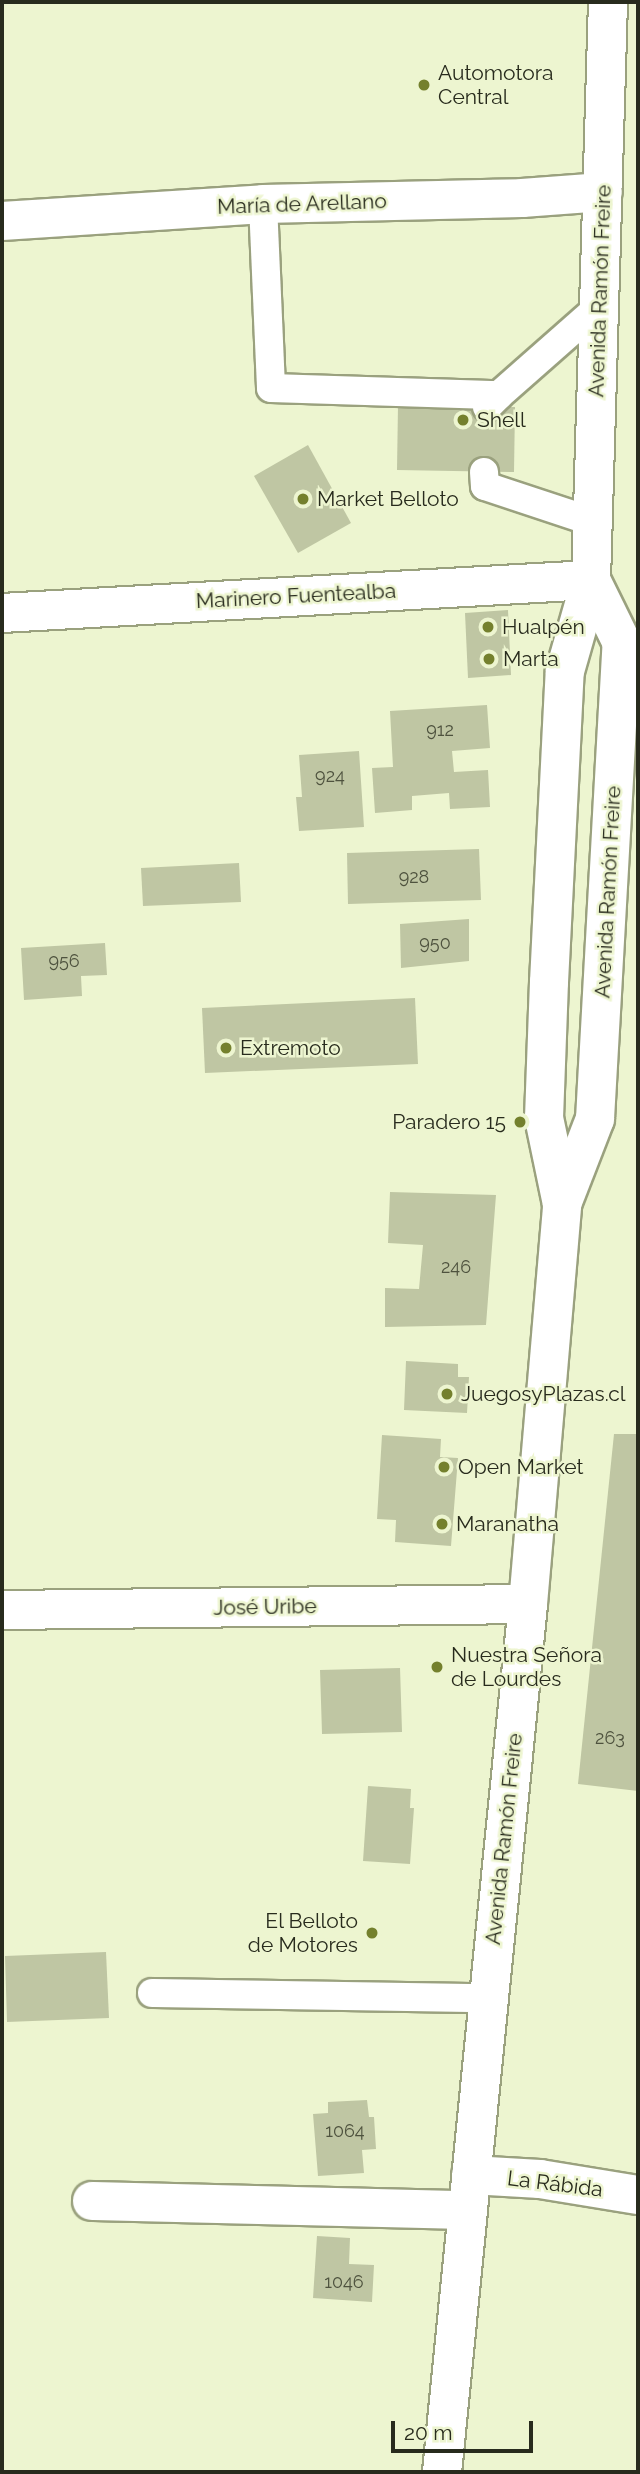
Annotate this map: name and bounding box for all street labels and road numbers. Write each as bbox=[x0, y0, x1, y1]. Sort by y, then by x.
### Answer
street label: Avenida Ramón Freire bbox=[584, 184, 616, 398]
street label: María de Arellano bbox=[216, 188, 388, 220]
street label: Marinero Fuentealba bbox=[195, 578, 397, 614]
street label: Avenida Ramón Freire bbox=[590, 785, 626, 999]
street label: José Uribe bbox=[213, 1594, 317, 1620]
street label: Avenida Ramón Freire bbox=[480, 1732, 528, 1946]
street label: La Rábida bbox=[506, 2166, 604, 2202]

